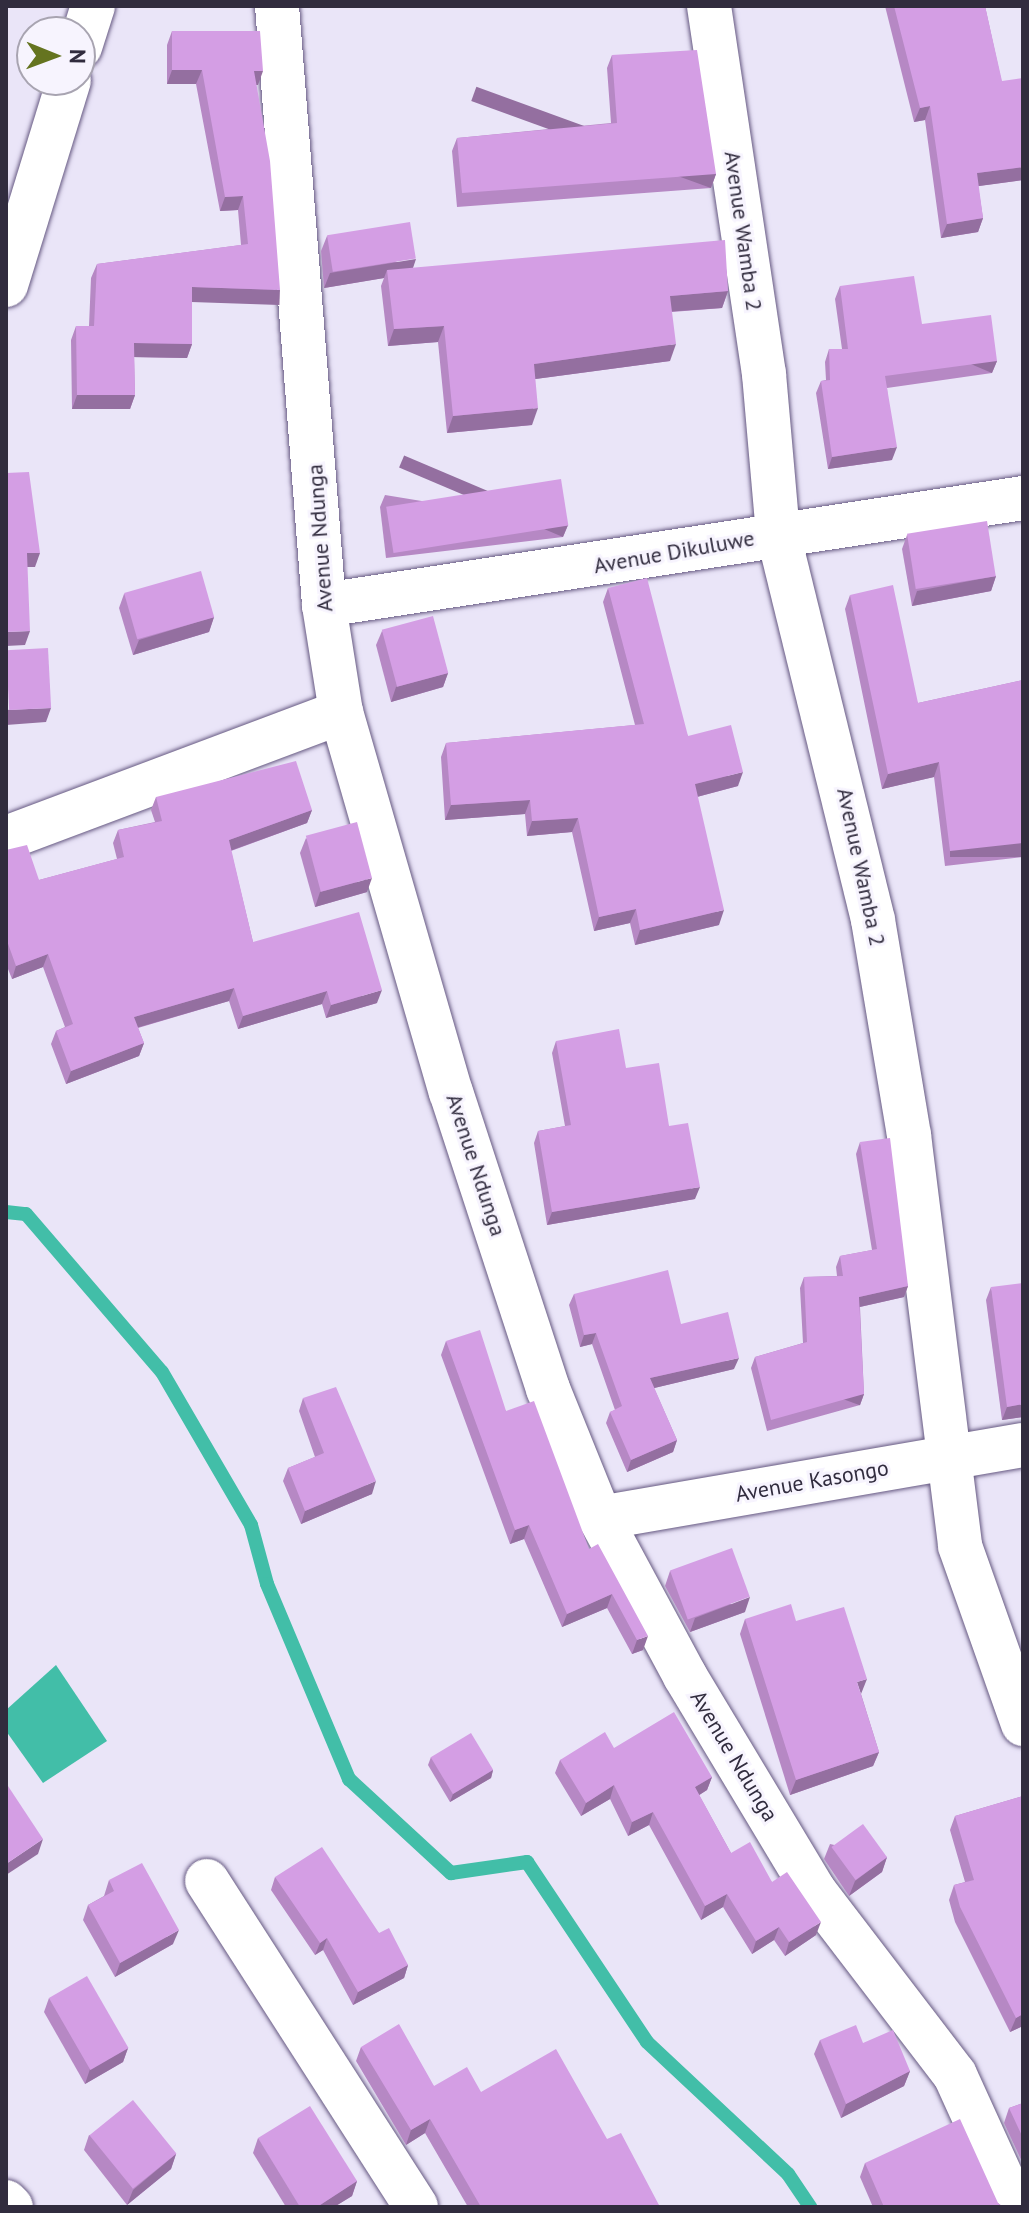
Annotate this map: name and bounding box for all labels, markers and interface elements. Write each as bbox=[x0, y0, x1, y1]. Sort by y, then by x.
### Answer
north arrow bbox=[16, 16, 96, 96]
text: N bbox=[64, 49, 92, 64]
street label: Avenue Wamba 2 bbox=[719, 149, 767, 313]
street label: Avenue Ndunga bbox=[302, 463, 338, 613]
street label: Avenue Dikuluwe bbox=[592, 525, 756, 579]
street label: Avenue Wamba 2 bbox=[831, 785, 891, 949]
street label: Avenue Ndunga bbox=[441, 1091, 511, 1239]
street label: Avenue Kasongo bbox=[733, 1455, 891, 1507]
street label: Avenue Ndunga bbox=[685, 1686, 783, 1826]

